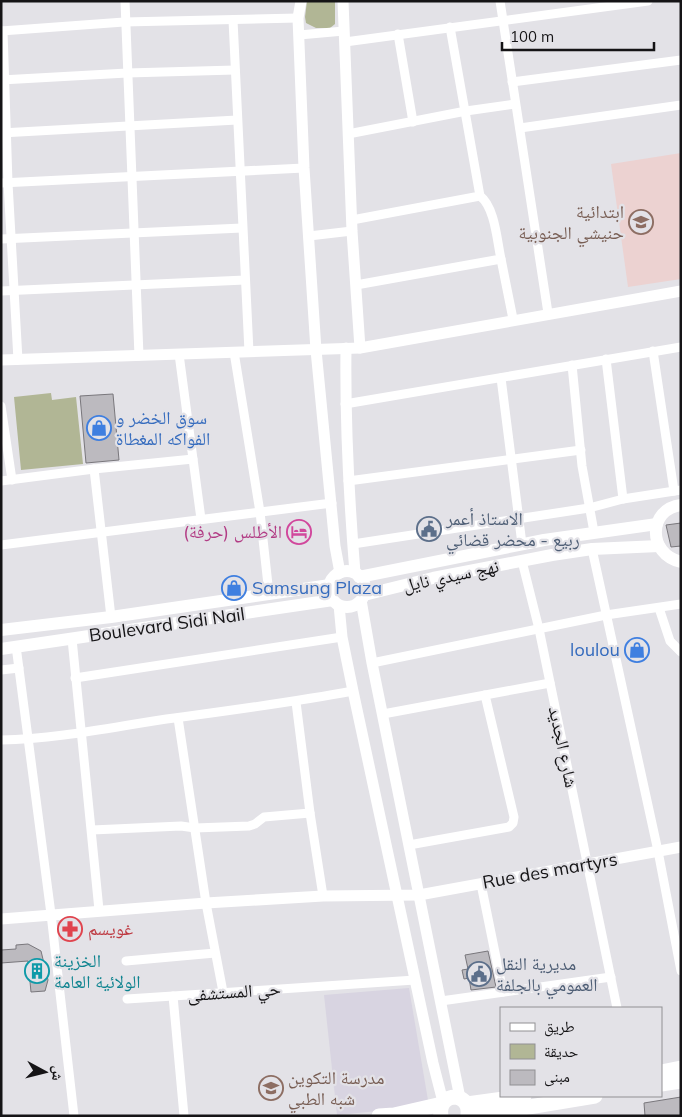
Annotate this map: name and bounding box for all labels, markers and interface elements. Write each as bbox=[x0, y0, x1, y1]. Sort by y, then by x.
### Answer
scale bar bbox=[502, 20, 654, 52]
text: 100 m bbox=[510, 27, 554, 46]
place label: ابتدائية حنيشي الجنوبية bbox=[518, 200, 624, 248]
school or university icon: ابتدائية حنيشي الجنوبية bbox=[628, 209, 654, 235]
place label: سوق الخضر و الفواكه المغطاة bbox=[116, 406, 210, 450]
shop icon: سوق الخضر و الفواكه المغطاة bbox=[86, 415, 112, 441]
place label: الاستاذ أعمر ربيع - محضر قضائي bbox=[445, 507, 580, 555]
public building icon: الاستاذ أعمر ربيع - محضر قضائي bbox=[416, 516, 442, 542]
hotel icon: الأطلس (حرفة) bbox=[286, 519, 312, 545]
place label: الأطلس (حرفة) bbox=[183, 520, 282, 543]
street label: نهج سيدي نايل bbox=[401, 554, 502, 600]
shop icon: Samsung Plaza bbox=[221, 575, 247, 601]
place label: Samsung Plaza bbox=[252, 576, 382, 599]
street label: Boulevard Sidi Nail bbox=[88, 602, 246, 647]
shop icon: loulou bbox=[624, 637, 650, 663]
place label: loulou bbox=[570, 638, 620, 661]
street label: شارع الجديد bbox=[544, 704, 583, 790]
street label: Rue des martyrs bbox=[481, 847, 619, 894]
pharmacy icon: غويسم bbox=[57, 916, 83, 942]
place label: غويسم bbox=[88, 917, 133, 941]
place label: الخزينة الولائية العامة bbox=[54, 949, 141, 993]
place label: مديرية النقل العمومي بالجلفة bbox=[496, 952, 598, 1000]
building icon: الخزينة الولائية العامة bbox=[24, 958, 50, 984]
public building icon: مديرية النقل العمومي بالجلفة bbox=[466, 961, 492, 987]
street label: حي المستشفى bbox=[186, 977, 282, 1010]
legend bbox=[500, 1007, 662, 1097]
text: طريق bbox=[544, 1017, 575, 1037]
text: حديقة bbox=[544, 1042, 579, 1061]
north arrow bbox=[20, 1047, 70, 1097]
text: ش bbox=[48, 1065, 68, 1082]
place label: مدرسة التكوين شبه الطبي bbox=[288, 1066, 384, 1114]
text: مبنى bbox=[544, 1067, 570, 1087]
school or university icon: مدرسة التكوين شبه الطبي bbox=[258, 1075, 284, 1101]

